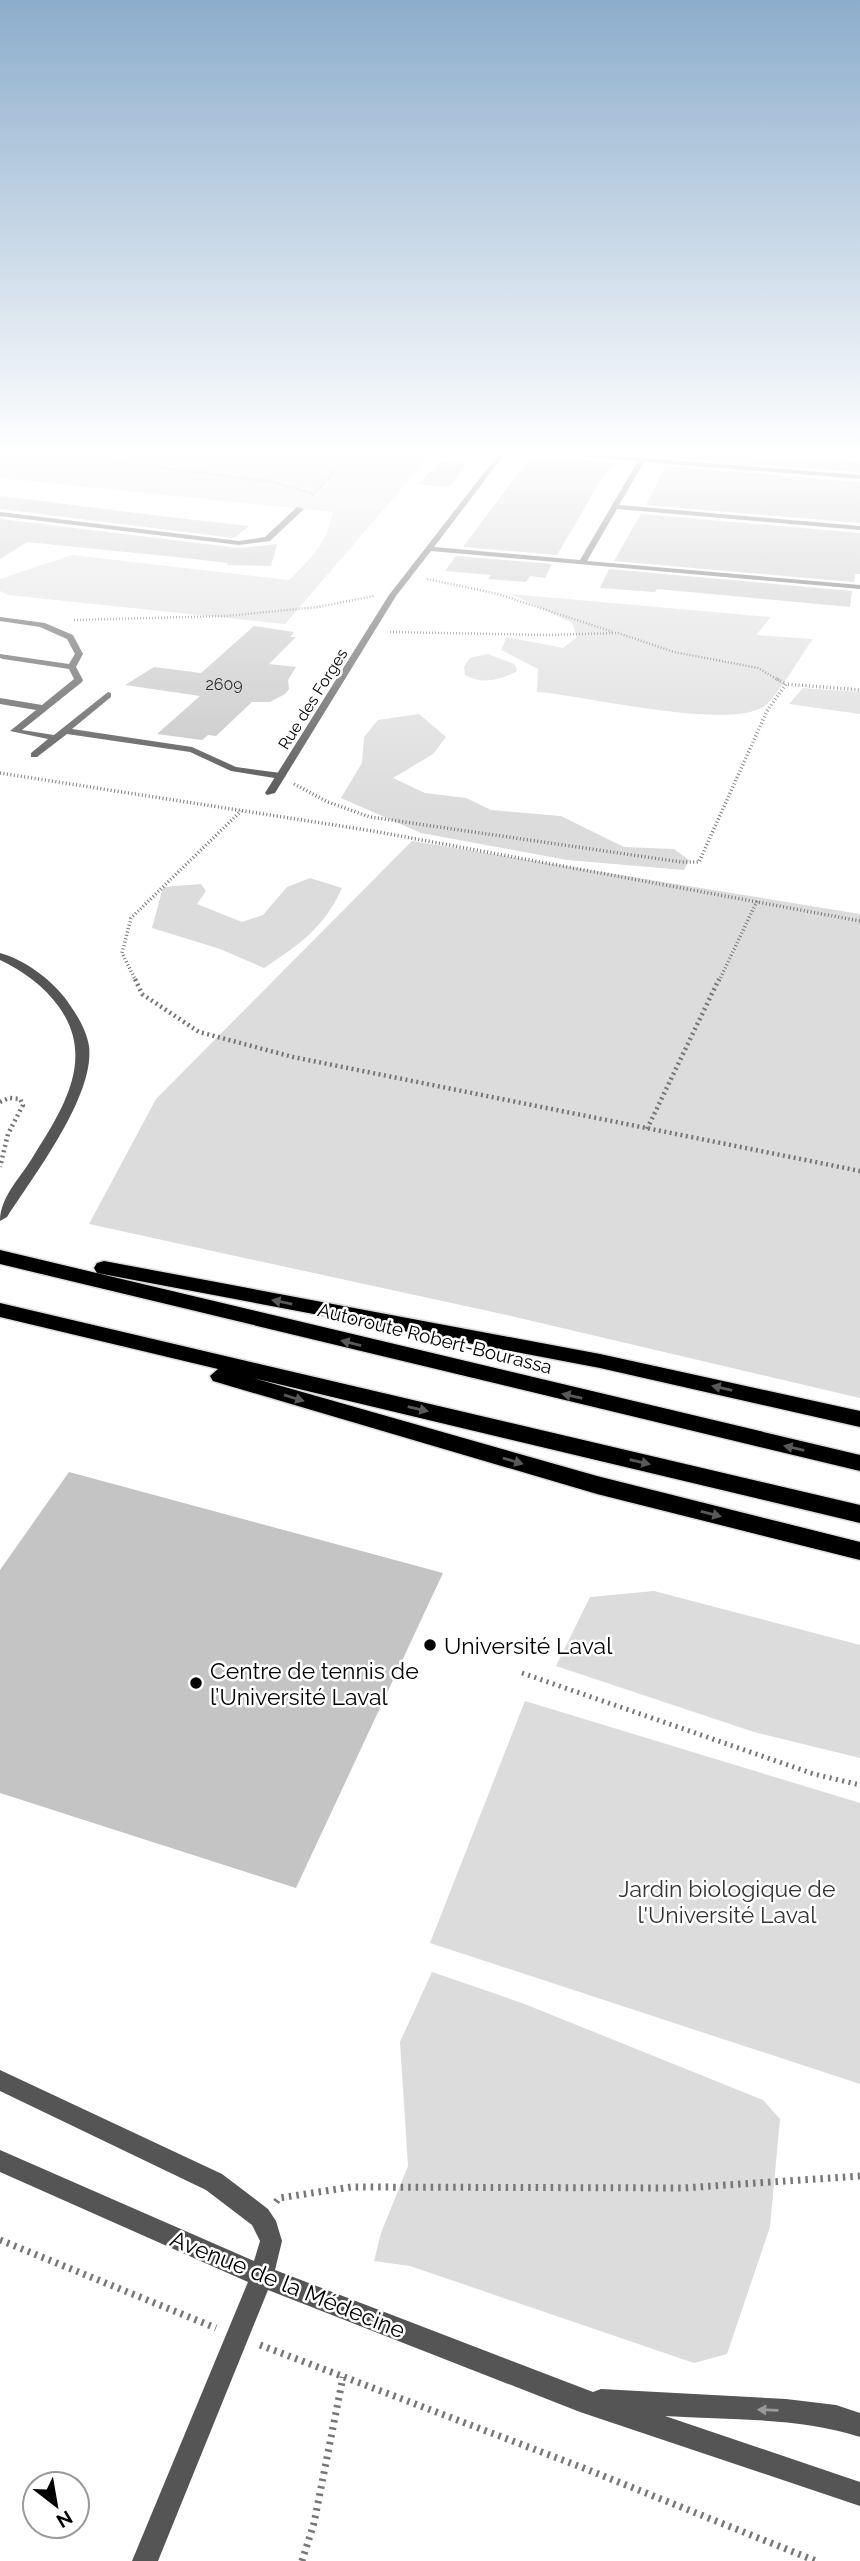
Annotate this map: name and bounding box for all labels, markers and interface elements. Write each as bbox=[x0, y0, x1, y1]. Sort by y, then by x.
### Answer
street label: Rue des Forges bbox=[274, 645, 352, 753]
house number: 2609 bbox=[205, 675, 243, 694]
one-way arrow bbox=[271, 1296, 293, 1307]
street label: Autoroute Robert-Bourassa bbox=[316, 1298, 554, 1378]
one-way arrow bbox=[340, 1337, 362, 1348]
one-way arrow bbox=[711, 1383, 733, 1394]
one-way arrow bbox=[561, 1390, 583, 1401]
one-way arrow bbox=[284, 1394, 305, 1404]
one-way arrow bbox=[407, 1404, 429, 1415]
one-way arrow bbox=[782, 1442, 804, 1453]
one-way arrow bbox=[503, 1457, 524, 1467]
one-way arrow bbox=[629, 1457, 651, 1468]
one-way arrow bbox=[700, 1509, 722, 1520]
place label: Université Laval bbox=[444, 1632, 613, 1659]
marker: Université Laval bbox=[422, 1637, 438, 1653]
place label: Centre de tennis de l’Université Laval bbox=[210, 1657, 419, 1710]
marker: Centre de tennis de l’Université Laval bbox=[188, 1675, 204, 1691]
park label: Jardin biologique de l'Université Laval bbox=[619, 1875, 835, 1928]
street label: Avenue de la Médecine bbox=[167, 2225, 409, 2343]
one-way arrow bbox=[757, 2404, 779, 2415]
north arrow bbox=[21, 2470, 91, 2540]
text: N bbox=[53, 2506, 77, 2533]

